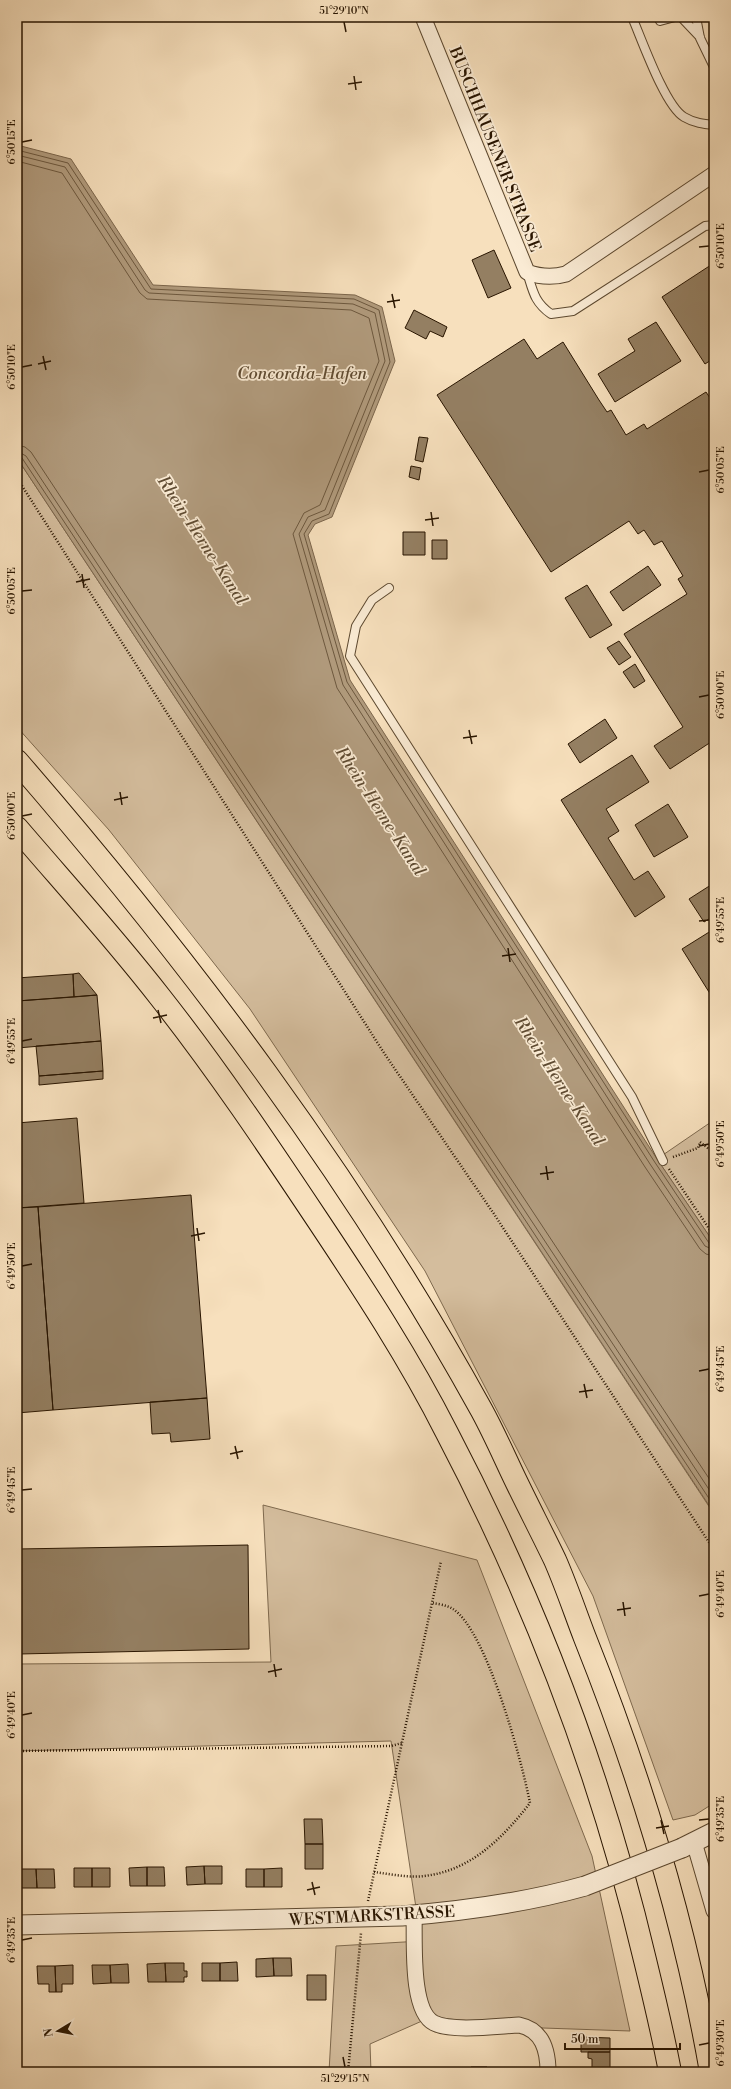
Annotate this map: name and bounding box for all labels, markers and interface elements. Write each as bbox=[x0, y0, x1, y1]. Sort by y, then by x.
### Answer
text: 51°29'10"N bbox=[319, 5, 369, 17]
street label: BUSCHHAUSENER STRASSE bbox=[444, 43, 545, 255]
text: 6°50'15"E bbox=[6, 120, 18, 164]
text: 6°50'10"E bbox=[715, 223, 727, 269]
text: 6°50'10"E bbox=[6, 344, 18, 390]
water label: Concordia-Hafen bbox=[237, 363, 368, 385]
text: 6°50'05"E bbox=[715, 446, 727, 494]
water label: Rhein-Herne-Kanal bbox=[152, 471, 252, 610]
text: 6°50'05"E bbox=[6, 567, 18, 615]
text: 6°50'00"E bbox=[715, 671, 727, 719]
water label: Rhein-Herne-Kanal bbox=[330, 742, 430, 881]
text: 6°50'00"E bbox=[6, 792, 18, 840]
text: 6°49'55"E bbox=[715, 897, 727, 943]
water label: Rhein-Herne-Kanal bbox=[509, 1012, 609, 1151]
text: 6°49'55"E bbox=[6, 1018, 18, 1064]
text: 6°49'50"E bbox=[715, 1120, 727, 1167]
text: 6°49'50"E bbox=[6, 1242, 18, 1289]
text: 6°49'45"E bbox=[715, 1346, 727, 1392]
text: 6°49'45"E bbox=[6, 1467, 18, 1513]
text: 6°49'40"E bbox=[715, 1570, 727, 1618]
text: 6°49'40"E bbox=[6, 1691, 18, 1739]
text: 6°49'35"E bbox=[715, 1796, 727, 1842]
street label: WESTMARKSTRASSE bbox=[288, 1902, 456, 1930]
text: 6°49'35"E bbox=[6, 1917, 18, 1963]
north arrow bbox=[38, 2011, 78, 2051]
text: 6°49'30"E bbox=[715, 2019, 727, 2066]
scale bar bbox=[565, 2025, 680, 2051]
text: N bbox=[41, 2027, 57, 2038]
text: 50 m bbox=[571, 2032, 599, 2047]
text: 51°29'15"N bbox=[321, 2073, 370, 2085]

